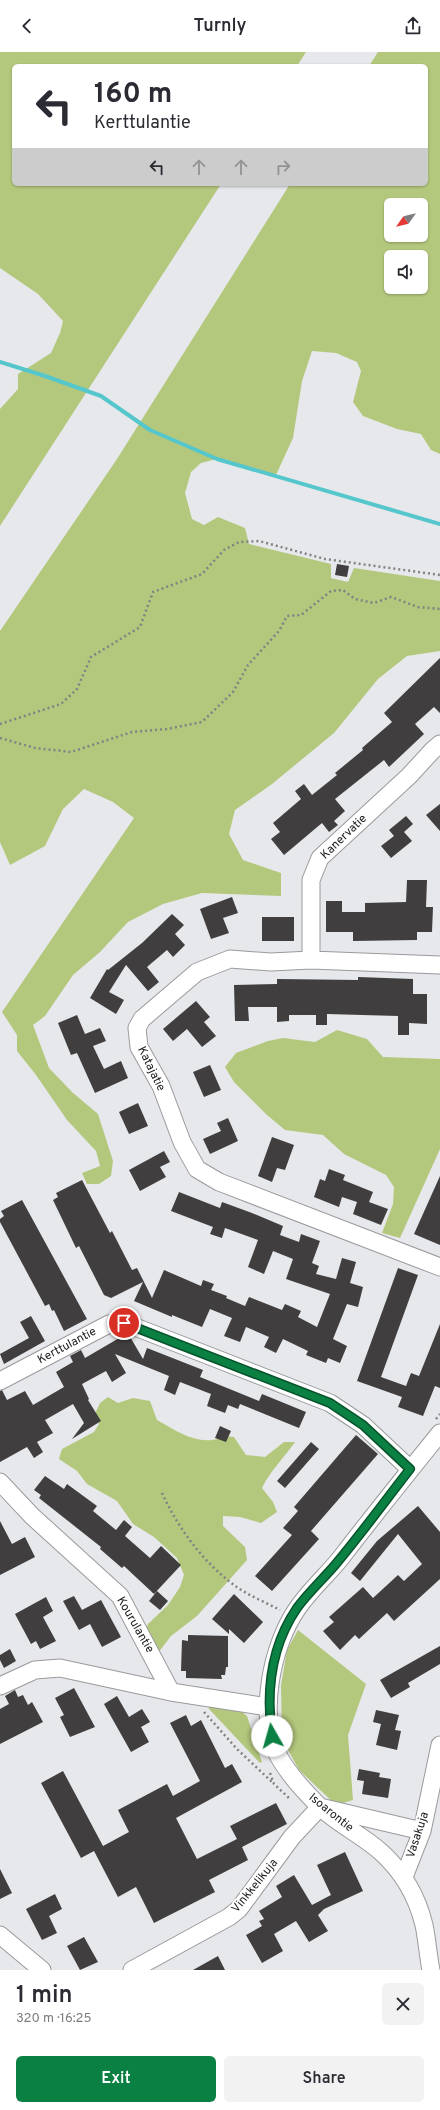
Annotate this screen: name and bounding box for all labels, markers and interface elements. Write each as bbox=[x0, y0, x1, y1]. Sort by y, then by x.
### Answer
icon: back bbox=[16, 15, 38, 37]
text: Turnly bbox=[194, 15, 246, 38]
icon: share bbox=[402, 15, 424, 37]
text: 160 m bbox=[94, 77, 172, 113]
icon: left bbox=[28, 80, 80, 132]
text: Kerttulantie bbox=[94, 112, 191, 135]
icon: left bbox=[146, 156, 168, 178]
icon: ahead bbox=[188, 156, 210, 178]
icon: ahead bbox=[230, 156, 252, 178]
icon: right bbox=[272, 156, 294, 178]
north arrow bbox=[384, 198, 428, 242]
map controls bbox=[384, 198, 428, 294]
button: sound bbox=[384, 250, 428, 294]
street label: Kanervatie bbox=[317, 811, 371, 863]
street label: Katajatie bbox=[133, 1044, 169, 1094]
pin bbox=[107, 1306, 141, 1340]
icon: arrive bbox=[113, 1312, 135, 1334]
street label: Kerttulantie bbox=[35, 1324, 99, 1368]
street label: Kourulantie bbox=[112, 1594, 158, 1656]
position arrow bbox=[251, 1715, 293, 1757]
street label: Isoarontie bbox=[305, 1790, 357, 1836]
street label: Vasakuja bbox=[403, 1810, 433, 1860]
street label: Vinkkelikuja bbox=[228, 1856, 282, 1916]
text: 1 min bbox=[16, 1981, 73, 2011]
button: close bbox=[382, 1983, 424, 2025]
text: 320 m · 16:25 bbox=[16, 2011, 92, 2027]
button: Exit bbox=[16, 2056, 216, 2102]
button: Share bbox=[224, 2056, 424, 2102]

